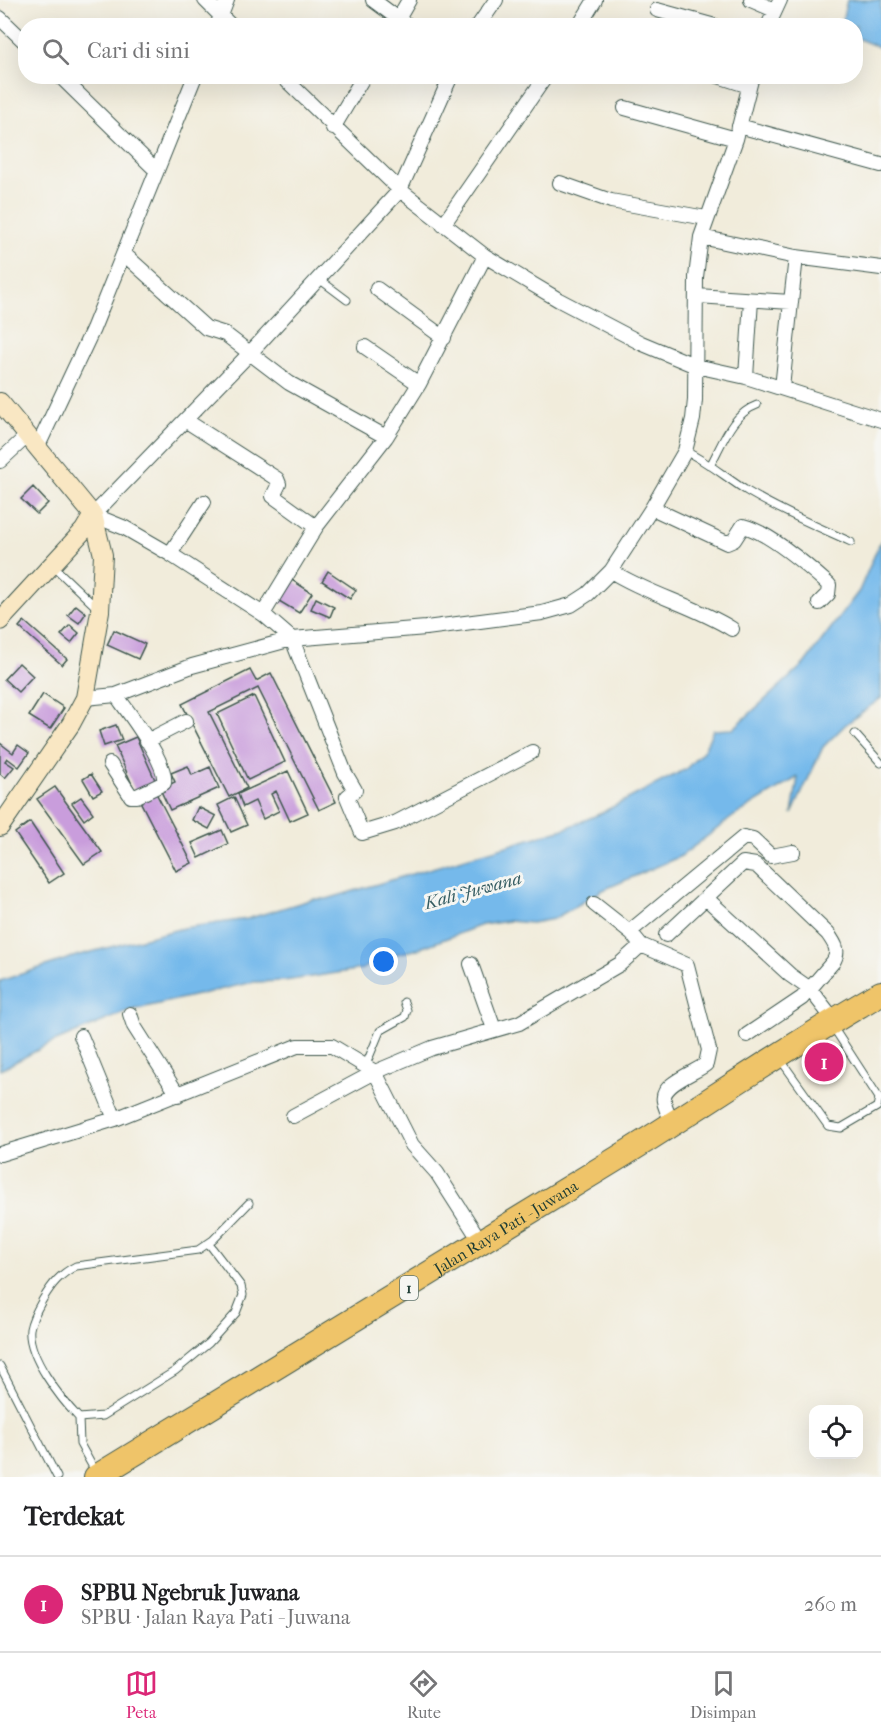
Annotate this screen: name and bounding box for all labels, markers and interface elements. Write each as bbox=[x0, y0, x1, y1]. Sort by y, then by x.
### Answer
search box bbox=[18, 18, 863, 84]
icon: search bbox=[39, 35, 72, 68]
text: Cari di sini bbox=[87, 38, 190, 64]
water label: Kali Juwana bbox=[420, 868, 524, 915]
your location bbox=[369, 947, 398, 976]
pin: 1 bbox=[804, 1040, 844, 1084]
street label: Jalan Raya Pati - Juwana bbox=[429, 1175, 582, 1279]
road number: 1 bbox=[400, 1276, 418, 1300]
map controls bbox=[809, 1405, 863, 1459]
button: locate bbox=[809, 1405, 863, 1459]
text: Terdekat bbox=[24, 1501, 125, 1532]
text: SPBU Ngebruk Juwana bbox=[81, 1580, 299, 1606]
text: 1 bbox=[40, 1593, 47, 1616]
text: 260 m bbox=[804, 1593, 857, 1616]
text: SPBU · Jalan Raya Pati - Juwana bbox=[81, 1606, 350, 1629]
tab: Peta bbox=[125, 1667, 158, 1722]
tab: Rute bbox=[407, 1667, 441, 1722]
tab: Disimpan bbox=[690, 1667, 756, 1722]

